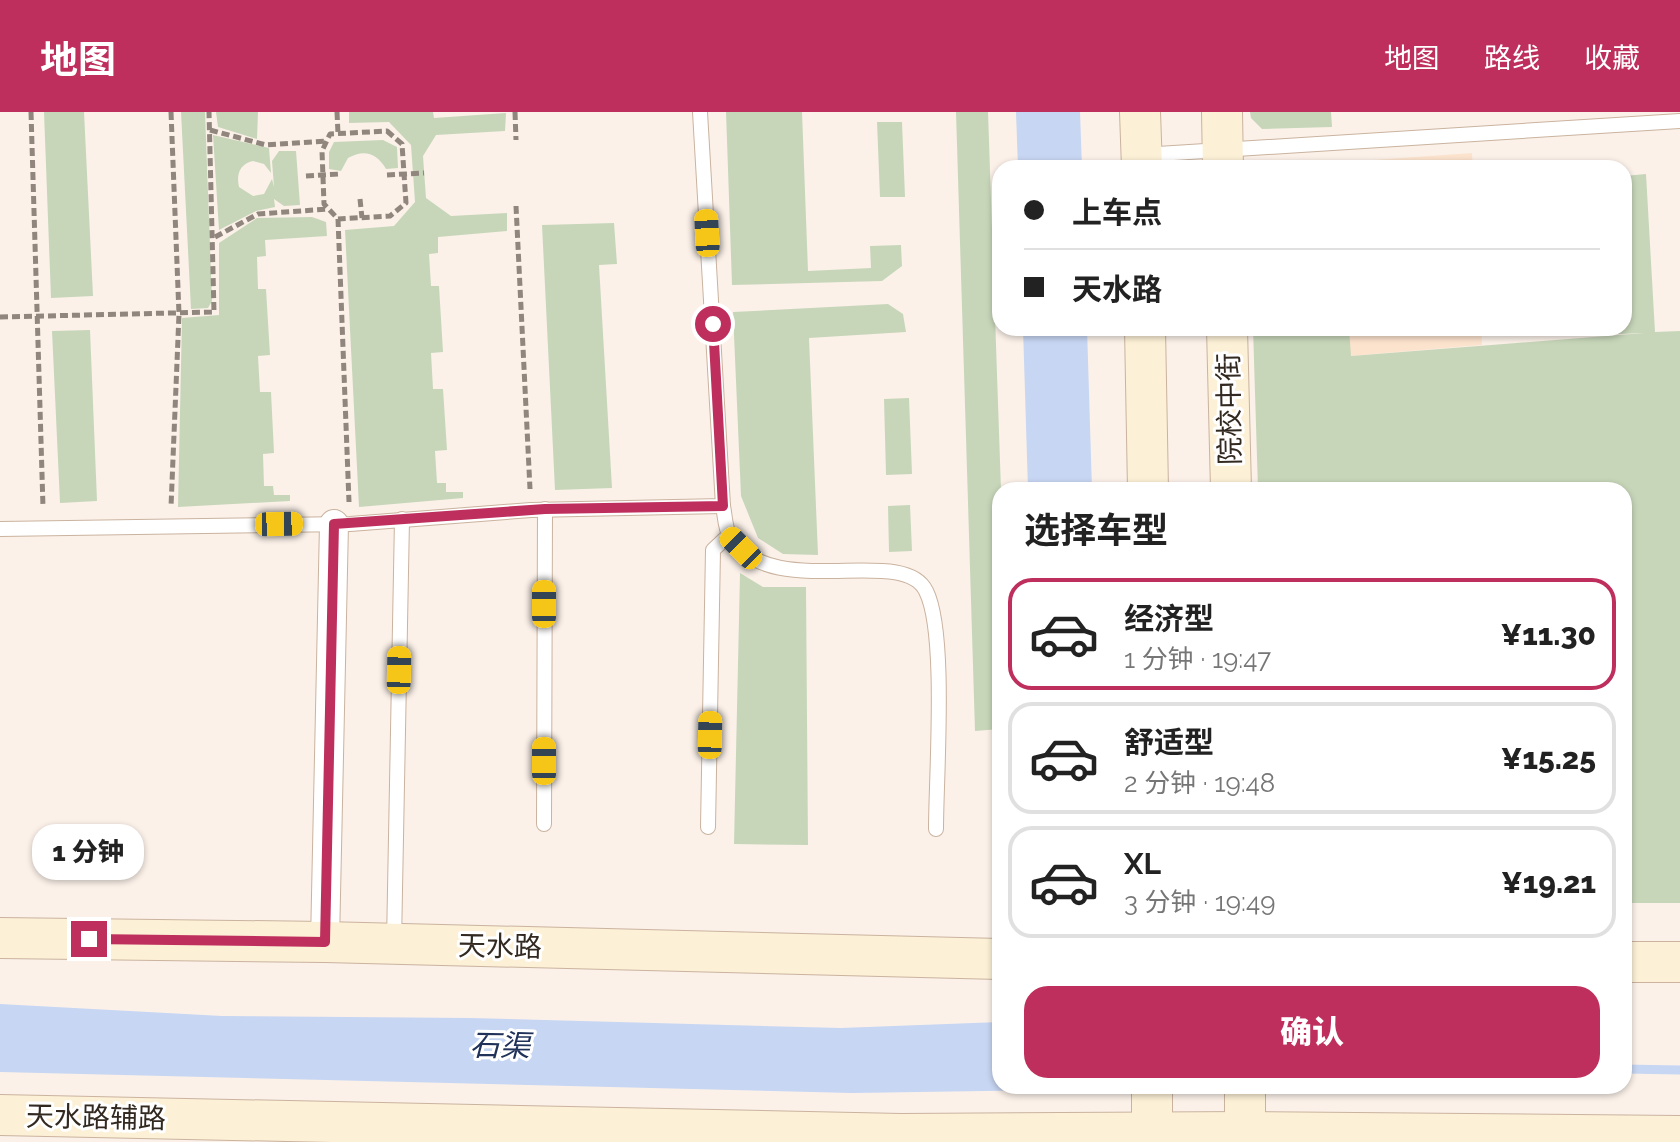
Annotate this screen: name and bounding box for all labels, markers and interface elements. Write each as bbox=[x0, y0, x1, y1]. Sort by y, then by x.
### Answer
text: 地图 bbox=[40, 37, 116, 82]
text: 地图 bbox=[1384, 42, 1440, 75]
text: 路线 bbox=[1484, 42, 1540, 75]
text: 收藏 bbox=[1584, 42, 1640, 75]
text: 上车点 bbox=[1072, 195, 1162, 230]
car bbox=[694, 208, 720, 258]
text: 天水路 bbox=[1072, 272, 1162, 307]
route start bbox=[695, 306, 731, 342]
street label: 院校中街 bbox=[1212, 353, 1247, 465]
text: 选择车型 bbox=[1024, 509, 1168, 551]
car bbox=[255, 512, 303, 536]
car bbox=[716, 523, 766, 573]
car bbox=[532, 580, 556, 628]
icon: car bbox=[1028, 598, 1100, 670]
text: 经济型 bbox=[1124, 601, 1214, 636]
text: ¥11.30 bbox=[1500, 617, 1596, 652]
text: 1 分钟 · 19:47 bbox=[1124, 644, 1271, 674]
car bbox=[387, 646, 411, 694]
car bbox=[698, 711, 722, 759]
icon: car bbox=[1028, 722, 1100, 794]
text: 舒适型 bbox=[1124, 725, 1214, 760]
car bbox=[532, 737, 556, 785]
text: ¥15.25 bbox=[1501, 741, 1596, 776]
text: 2 分钟 · 19:48 bbox=[1124, 768, 1275, 798]
callout: 1 分钟 bbox=[33, 823, 145, 879]
text: 1 分钟 bbox=[52, 837, 124, 867]
icon: car bbox=[1028, 846, 1100, 918]
text: XL bbox=[1124, 846, 1161, 881]
text: ¥19.21 bbox=[1501, 865, 1596, 900]
text: 3 分钟 · 19:49 bbox=[1124, 887, 1275, 917]
route end bbox=[71, 921, 107, 957]
street label: 天水路 bbox=[458, 929, 542, 964]
button: 确认 bbox=[1024, 986, 1600, 1078]
water label: 石渠 bbox=[470, 1027, 534, 1064]
street label: 天水路辅路 bbox=[26, 1100, 166, 1135]

